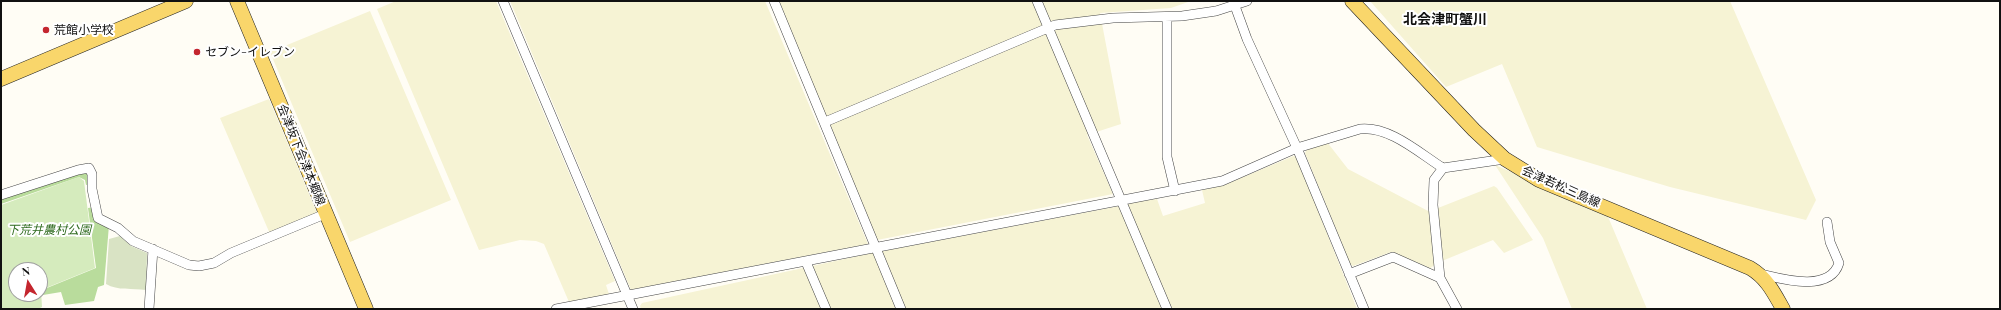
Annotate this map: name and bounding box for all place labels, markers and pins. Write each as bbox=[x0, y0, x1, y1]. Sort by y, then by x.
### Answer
place label: 荒館小学校 bbox=[54, 23, 114, 37]
marker: 荒館小学校 bbox=[41, 25, 51, 35]
place label: セブン-イレブン bbox=[205, 45, 295, 59]
marker: セブン-イレブン bbox=[192, 47, 202, 57]

